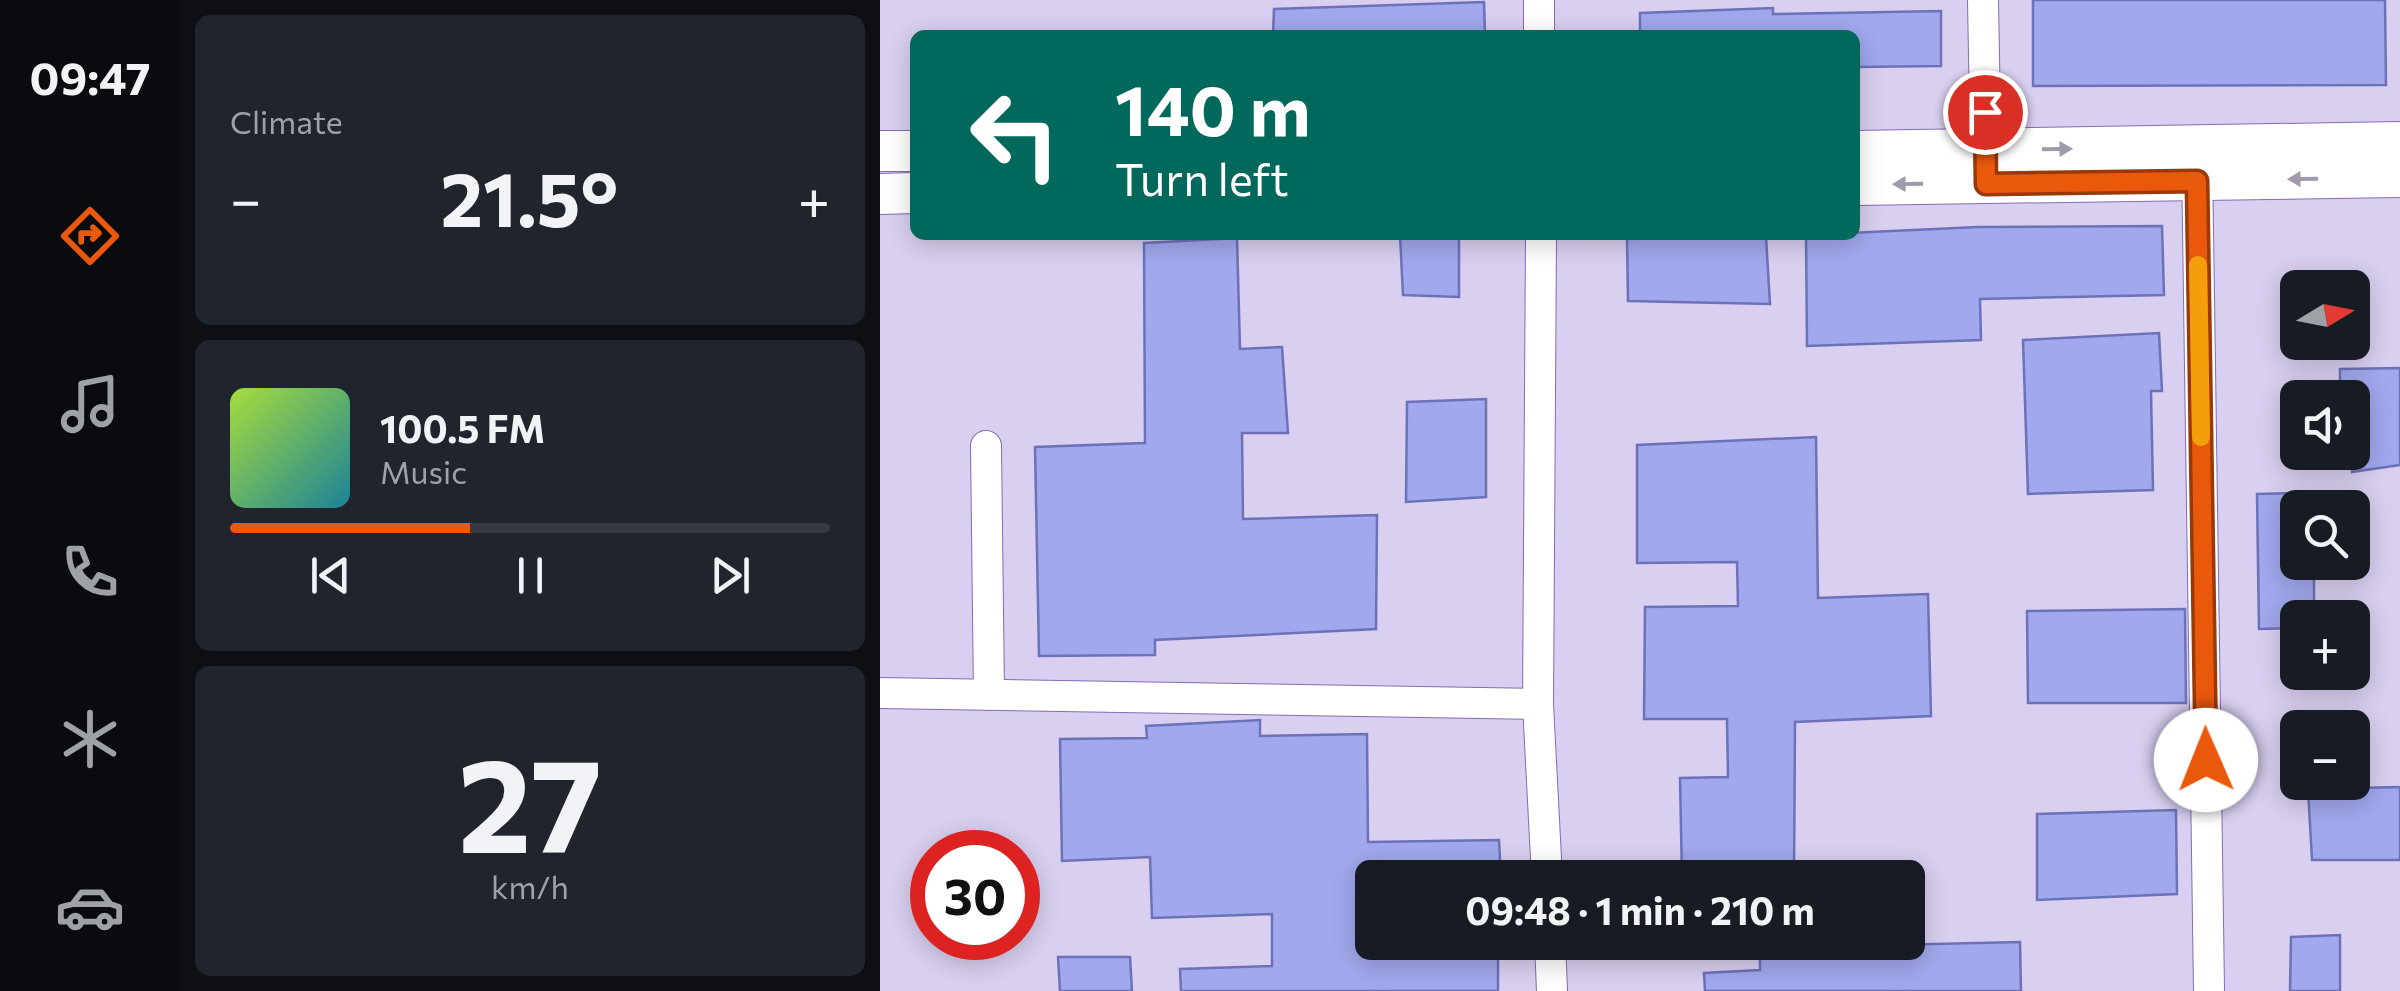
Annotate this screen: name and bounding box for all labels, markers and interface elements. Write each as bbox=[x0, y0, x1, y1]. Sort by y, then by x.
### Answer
text: 09:47 bbox=[29, 49, 151, 104]
text: 140 m bbox=[1115, 65, 1311, 150]
icon: left bbox=[950, 70, 1080, 200]
pin bbox=[1943, 70, 2028, 155]
icon: arrive bbox=[1958, 85, 2013, 140]
text: Climate bbox=[230, 101, 343, 141]
one-way arrow bbox=[2042, 140, 2074, 156]
text: Turn left bbox=[1115, 150, 1289, 205]
text: 21.5° bbox=[440, 151, 619, 242]
text: − bbox=[230, 164, 261, 231]
text: + bbox=[798, 164, 830, 231]
one-way arrow bbox=[2286, 171, 2318, 187]
one-way arrow bbox=[1891, 177, 1923, 193]
icon: directions bbox=[55, 201, 125, 271]
north arrow bbox=[2280, 270, 2370, 360]
map controls bbox=[2280, 270, 2370, 800]
icon: music bbox=[55, 369, 125, 439]
button: sound bbox=[2280, 380, 2370, 470]
text: 100.5 FM bbox=[380, 404, 545, 451]
text: Music bbox=[380, 451, 467, 491]
button: search bbox=[2280, 490, 2370, 580]
icon: phone bbox=[55, 537, 125, 607]
icon: previous bbox=[303, 548, 358, 603]
icon: pause bbox=[503, 548, 558, 603]
icon: next bbox=[703, 548, 758, 603]
button: + bbox=[2280, 600, 2370, 690]
icon: climate bbox=[55, 704, 125, 774]
position arrow bbox=[2154, 708, 2258, 812]
button: − bbox=[2280, 710, 2370, 800]
text: 27 bbox=[458, 721, 602, 880]
speed limit sign: 30 bbox=[910, 830, 1040, 960]
text: km/h bbox=[491, 866, 569, 906]
icon: car bbox=[55, 872, 125, 942]
text: 09:48 · 1 min · 210 m bbox=[1465, 886, 1815, 933]

